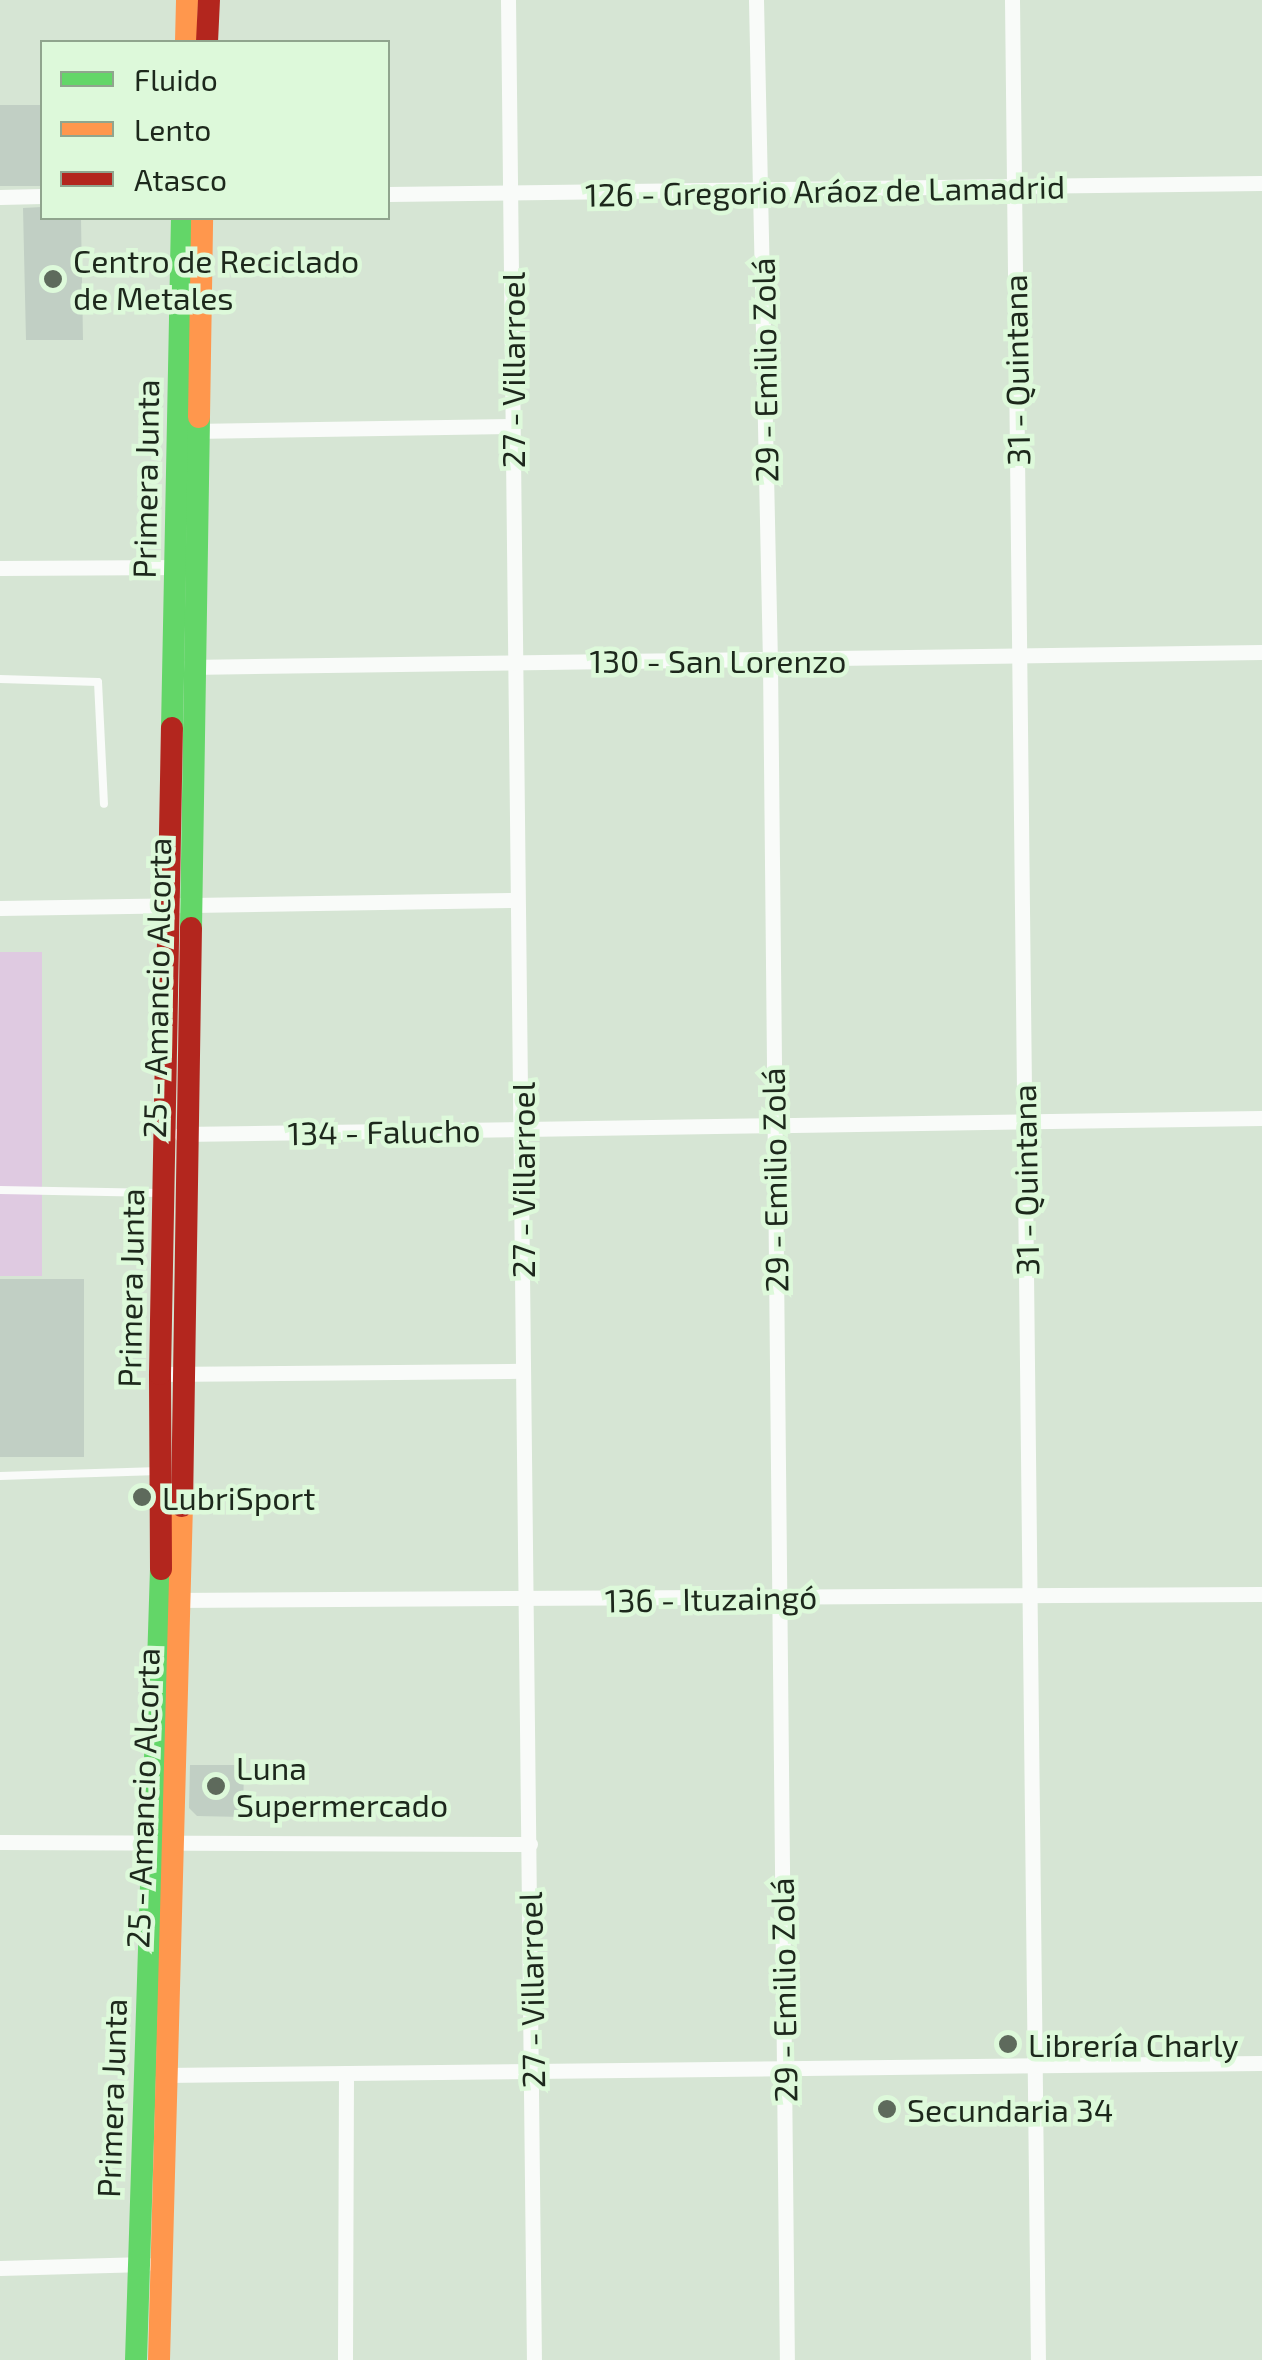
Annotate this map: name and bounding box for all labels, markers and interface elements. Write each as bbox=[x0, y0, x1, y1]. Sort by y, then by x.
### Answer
legend bbox=[40, 40, 390, 220]
text: Fluido bbox=[134, 61, 218, 97]
text: Lento bbox=[134, 111, 211, 147]
text: Atasco bbox=[134, 161, 227, 197]
street label: 126 - Gregorio Aráoz de Lamadrid bbox=[584, 167, 1066, 213]
place label: Centro de Reciclado de Metales bbox=[73, 242, 359, 317]
street label: 29 - Emilio Zolá bbox=[743, 257, 785, 483]
marker: Centro de Reciclado de Metales bbox=[42, 268, 64, 290]
street label: 27 - Villarroel bbox=[493, 271, 531, 469]
street label: 31 - Quintana bbox=[995, 274, 1037, 466]
street label: Primera Junta bbox=[124, 379, 166, 579]
street label: 130 - San Lorenzo bbox=[590, 641, 846, 679]
street label: 25 - Amancio Alcorta bbox=[134, 837, 178, 1139]
street label: 29 - Emilio Zolá bbox=[753, 1067, 795, 1293]
street label: 27 - Villarroel bbox=[503, 1081, 541, 1279]
street label: 31 - Quintana bbox=[1004, 1084, 1046, 1276]
street label: 134 - Falucho bbox=[287, 1110, 481, 1152]
street label: Primera Junta bbox=[109, 1188, 151, 1388]
place label: LubriSport bbox=[162, 1478, 315, 1516]
marker: LubriSport bbox=[131, 1486, 153, 1508]
street label: 136 - Ituzaingó bbox=[604, 1577, 818, 1619]
street label: 25 - Amancio Alcorta bbox=[118, 1646, 166, 1950]
place label: Luna Supermercado bbox=[236, 1749, 448, 1824]
marker: Luna Supermercado bbox=[205, 1775, 227, 1797]
street label: 29 - Emilio Zolá bbox=[762, 1877, 804, 2103]
street label: 27 - Villarroel bbox=[510, 1891, 552, 2089]
street label: Primera Junta bbox=[88, 1997, 134, 2199]
place label: Librería Charly bbox=[1028, 2025, 1239, 2063]
marker: Librería Charly bbox=[997, 2033, 1019, 2055]
place label: Secundaria 34 bbox=[907, 2090, 1113, 2128]
marker: Secundaria 34 bbox=[876, 2098, 898, 2120]

